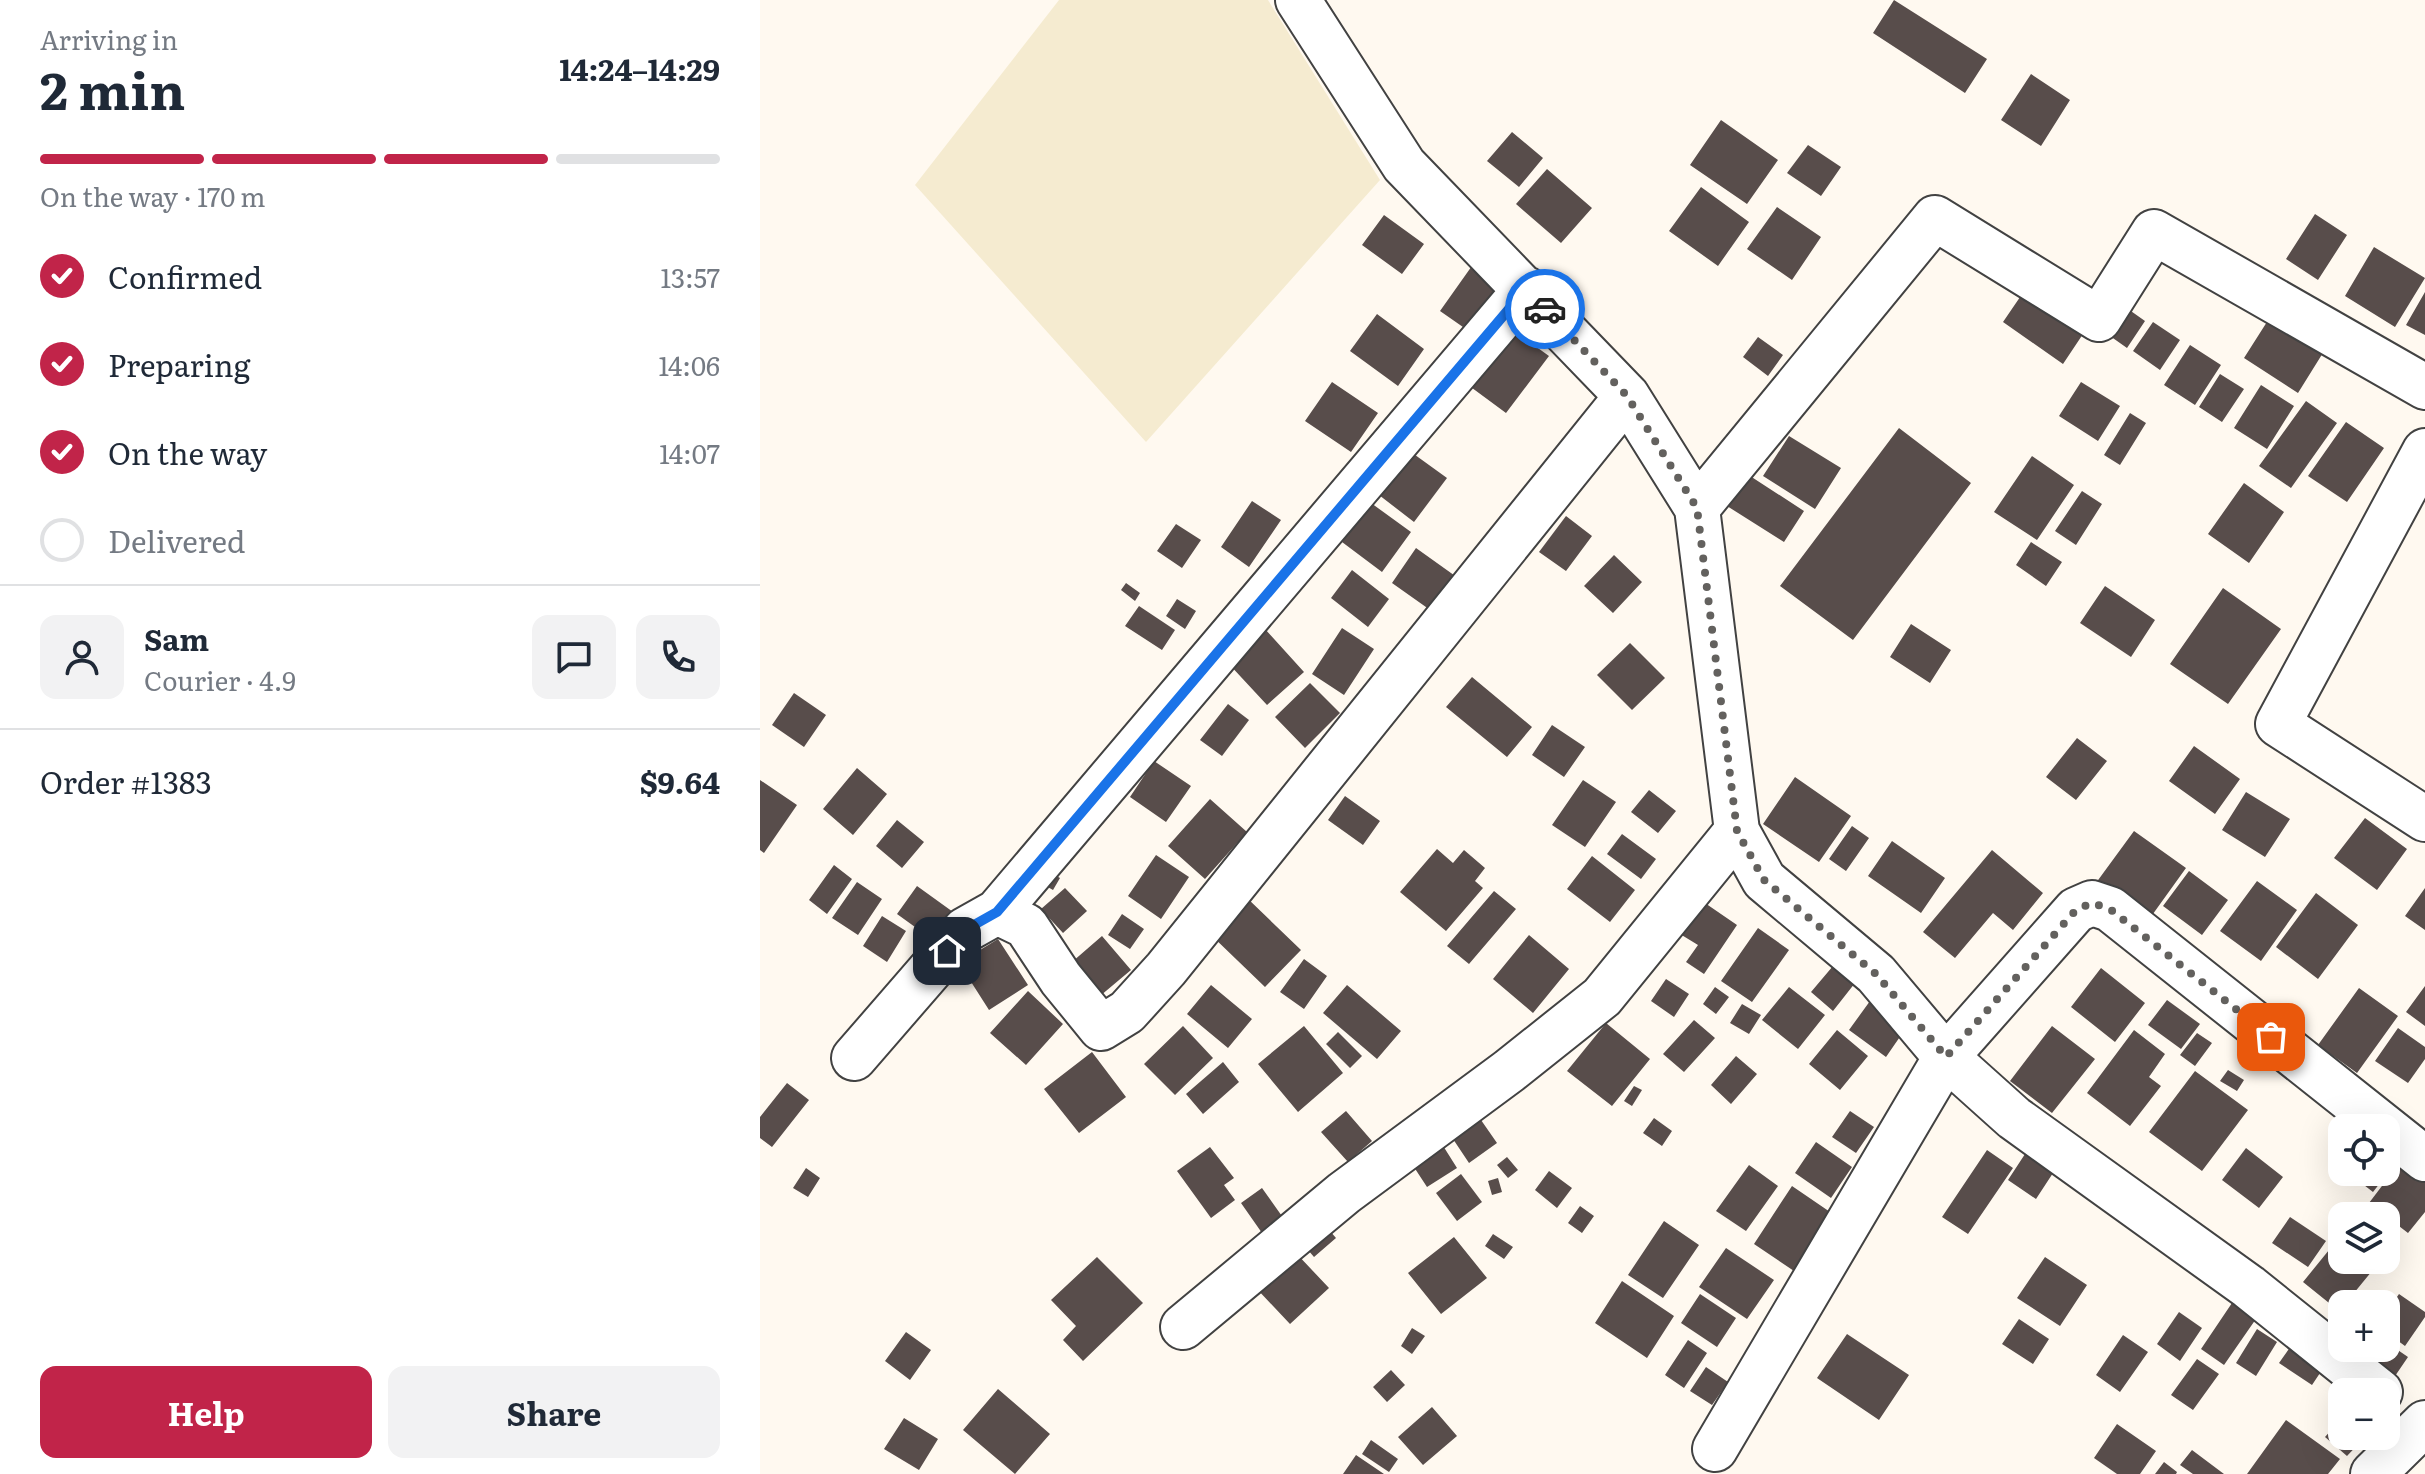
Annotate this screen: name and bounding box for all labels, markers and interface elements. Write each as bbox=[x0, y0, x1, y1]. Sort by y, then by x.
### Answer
text: Arriving in bbox=[40, 19, 178, 58]
text: 14:24–14:29 bbox=[559, 46, 720, 90]
text: 2 min bbox=[40, 49, 185, 126]
text: On the way · 170 m bbox=[40, 176, 266, 215]
icon: check bbox=[40, 254, 84, 298]
text: Confirmed bbox=[108, 254, 262, 298]
text: 13:57 bbox=[660, 257, 720, 296]
courier bbox=[1505, 269, 1585, 349]
icon: car bbox=[1523, 287, 1567, 331]
icon: check bbox=[40, 342, 84, 386]
text: Preparing bbox=[108, 342, 250, 386]
text: 14:06 bbox=[658, 345, 720, 384]
icon: check bbox=[40, 430, 84, 474]
text: On the way bbox=[108, 430, 267, 474]
text: 14:07 bbox=[659, 433, 720, 472]
text: Delivered bbox=[108, 518, 245, 562]
button: person bbox=[40, 615, 124, 699]
button: chat bbox=[532, 615, 616, 699]
button: phone bbox=[636, 615, 720, 699]
text: Sam bbox=[144, 616, 209, 660]
text: Courier · 4.9 bbox=[144, 660, 296, 699]
text: Order #1383 bbox=[40, 759, 212, 803]
text: $9.64 bbox=[640, 759, 720, 803]
pin bbox=[913, 917, 981, 985]
icon: home bbox=[925, 929, 969, 973]
pin bbox=[2237, 1003, 2305, 1071]
icon: bag bbox=[2249, 1015, 2293, 1059]
map controls bbox=[2328, 1114, 2400, 1450]
button: locate bbox=[2328, 1114, 2400, 1186]
button: layers bbox=[2328, 1202, 2400, 1274]
button: + bbox=[2328, 1290, 2400, 1362]
button: Help bbox=[40, 1366, 372, 1458]
button: Share bbox=[388, 1366, 720, 1458]
button: − bbox=[2328, 1378, 2400, 1450]

